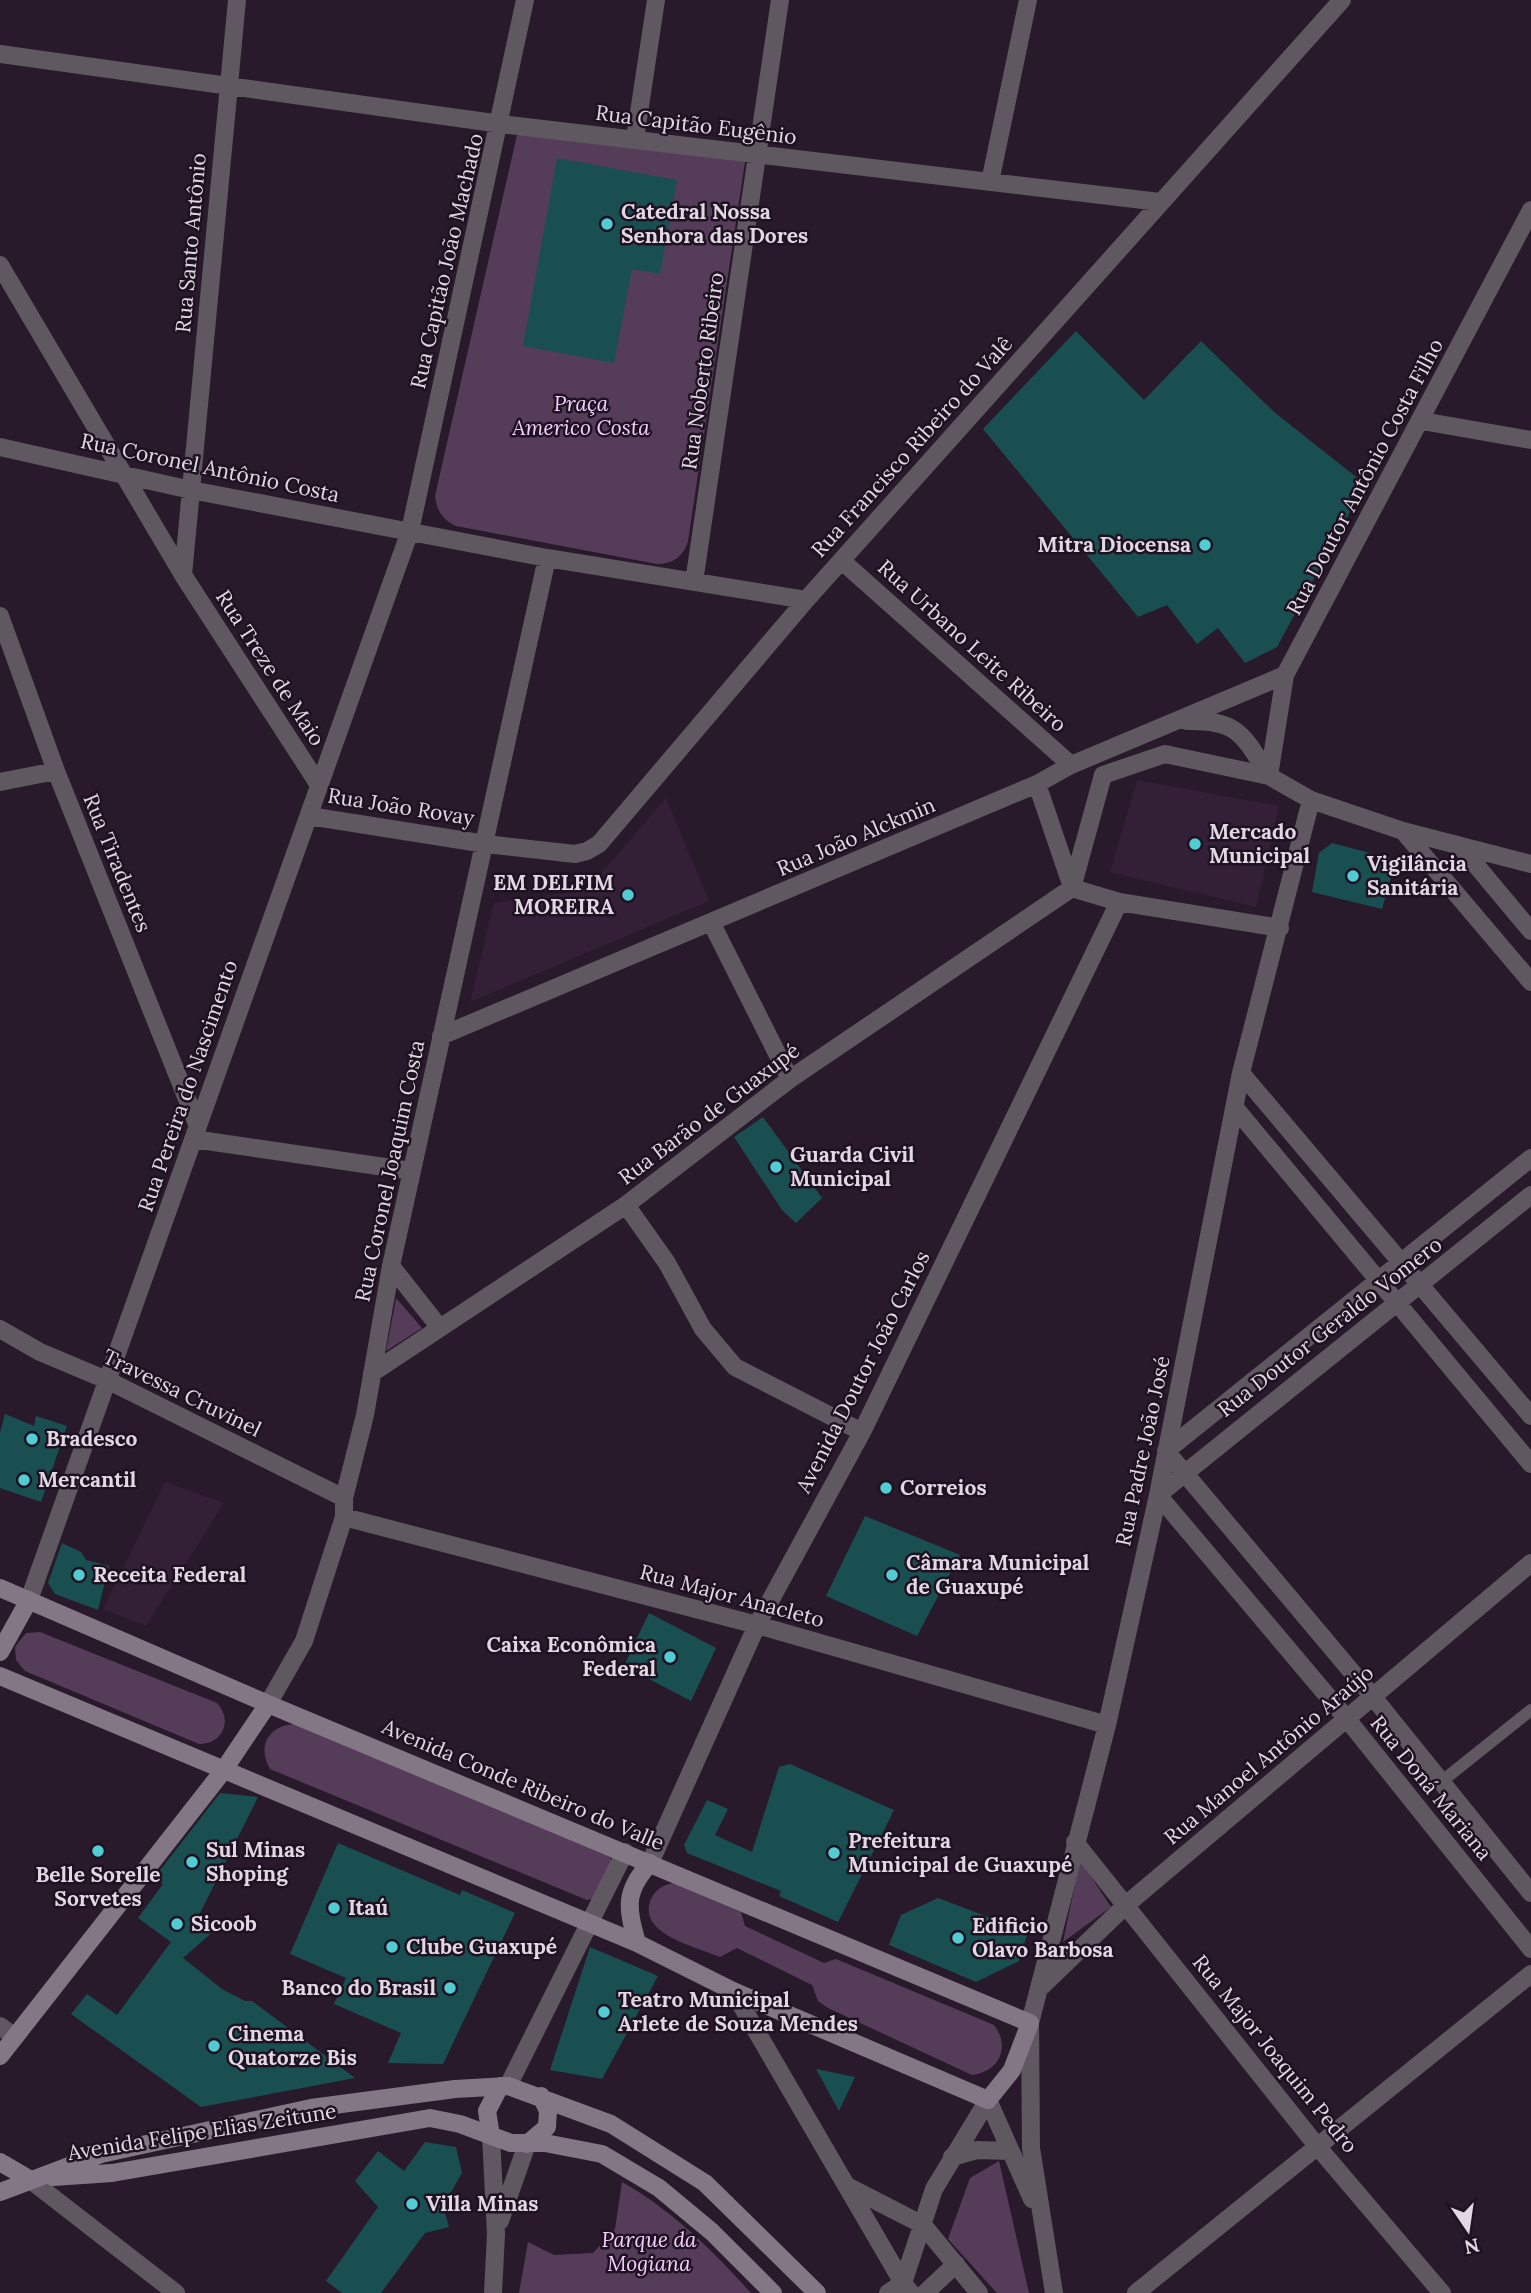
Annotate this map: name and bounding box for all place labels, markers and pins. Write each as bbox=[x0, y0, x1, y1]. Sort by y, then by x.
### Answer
place label: Catedral Nossa Senhora das Dores bbox=[621, 198, 808, 249]
marker: Catedral Nossa Senhora das Dores bbox=[599, 216, 615, 232]
place label: Mitra Diocensa bbox=[1037, 531, 1191, 558]
marker: Mitra Diocensa bbox=[1197, 537, 1213, 553]
place label: Mercado Municipal bbox=[1209, 818, 1311, 869]
marker: Mercado Municipal bbox=[1187, 836, 1203, 852]
place label: Vigilância Sanitária bbox=[1367, 850, 1467, 901]
marker: Vigilância Sanitária bbox=[1345, 868, 1361, 884]
place label: EM DELFIM MOREIRA bbox=[493, 869, 614, 920]
marker: EM DELFIM MOREIRA bbox=[620, 887, 636, 903]
place label: Guarda Civil Municipal bbox=[790, 1141, 915, 1192]
marker: Guarda Civil Municipal bbox=[768, 1159, 784, 1175]
place label: Bradesco bbox=[46, 1425, 138, 1452]
marker: Bradesco bbox=[24, 1431, 40, 1447]
place label: Mercantil bbox=[38, 1466, 137, 1493]
marker: Mercantil bbox=[16, 1472, 32, 1488]
place label: Correios bbox=[900, 1474, 987, 1501]
marker: Correios bbox=[878, 1480, 894, 1496]
place label: Câmara Municipal de Guaxupé bbox=[906, 1549, 1090, 1600]
place label: Receita Federal bbox=[93, 1561, 247, 1588]
marker: Receita Federal bbox=[71, 1567, 87, 1583]
marker: Câmara Municipal de Guaxupé bbox=[884, 1567, 900, 1583]
place label: Caixa Econômica Federal bbox=[487, 1631, 656, 1682]
marker: Caixa Econômica Federal bbox=[662, 1649, 678, 1665]
place label: Prefeitura Municipal de Guaxupé bbox=[848, 1827, 1072, 1878]
place label: Sul Minas Shoping bbox=[206, 1836, 305, 1887]
marker: Belle Sorelle Sorvetes bbox=[90, 1843, 106, 1859]
marker: Prefeitura Municipal de Guaxupé bbox=[826, 1845, 842, 1861]
marker: Sul Minas Shoping bbox=[184, 1854, 200, 1870]
place label: Belle Sorelle Sorvetes bbox=[35, 1861, 161, 1912]
place label: Itaú bbox=[348, 1894, 388, 1921]
marker: Itaú bbox=[326, 1900, 342, 1916]
place label: Sicoob bbox=[191, 1910, 257, 1937]
place label: Edificio Olavo Barbosa bbox=[972, 1912, 1114, 1963]
marker: Sicoob bbox=[169, 1916, 185, 1932]
marker: Edificio Olavo Barbosa bbox=[950, 1930, 966, 1946]
place label: Clube Guaxupé bbox=[406, 1933, 557, 1960]
marker: Clube Guaxupé bbox=[384, 1939, 400, 1955]
place label: Banco do Brasil bbox=[281, 1974, 436, 2001]
marker: Banco do Brasil bbox=[442, 1980, 458, 1996]
place label: Teatro Municipal Arlete de Souza Mendes bbox=[618, 1986, 858, 2037]
marker: Teatro Municipal Arlete de Souza Mendes bbox=[596, 2004, 612, 2020]
place label: Cinema Quatorze Bis bbox=[228, 2020, 357, 2071]
marker: Cinema Quatorze Bis bbox=[206, 2038, 222, 2054]
place label: Villa Minas bbox=[426, 2190, 539, 2217]
marker: Villa Minas bbox=[404, 2196, 420, 2212]

